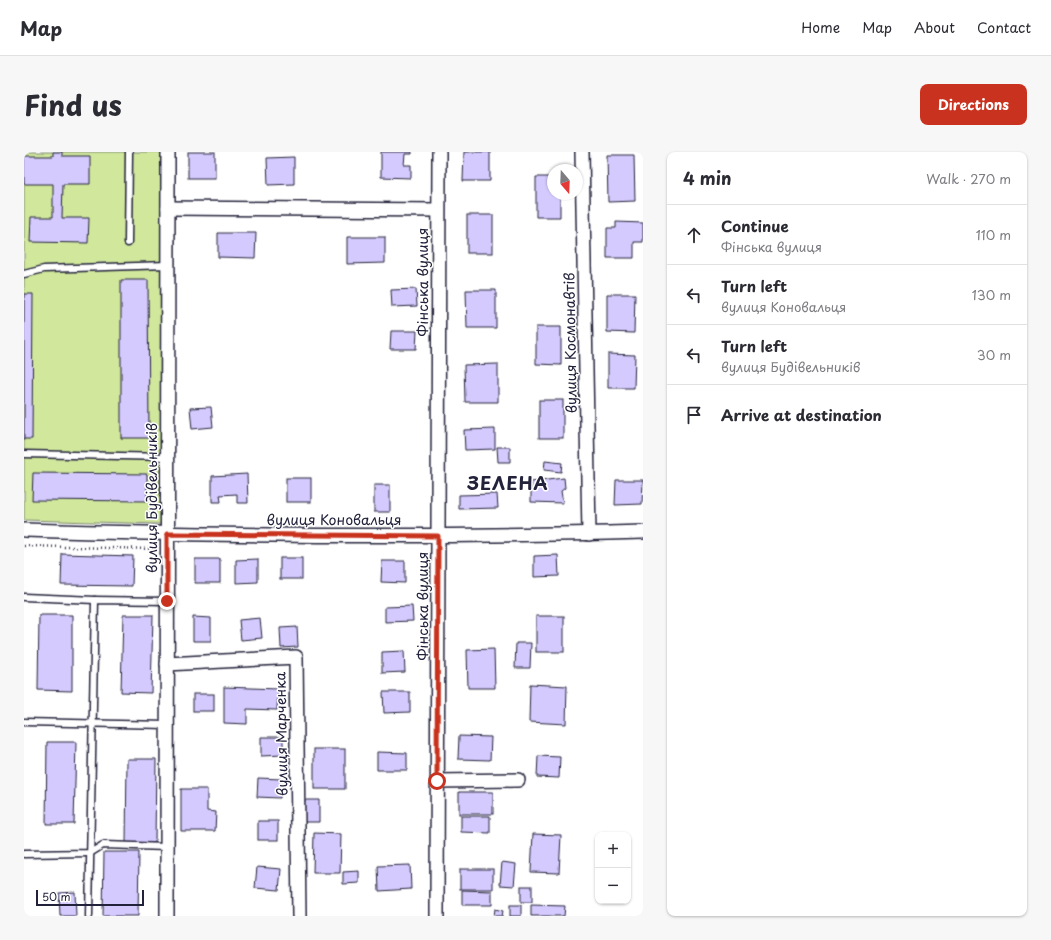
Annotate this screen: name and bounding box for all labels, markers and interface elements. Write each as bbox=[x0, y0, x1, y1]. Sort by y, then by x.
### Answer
text: Map bbox=[20, 14, 62, 42]
text: Home bbox=[801, 17, 840, 38]
text: Map bbox=[862, 17, 892, 38]
text: About bbox=[914, 17, 955, 38]
text: Contact bbox=[977, 17, 1031, 38]
text: Find us bbox=[24, 83, 122, 126]
button: Directions bbox=[920, 84, 1027, 125]
north arrow bbox=[547, 164, 583, 200]
text: 4 min bbox=[683, 165, 731, 191]
text: Walk · 270 m bbox=[926, 169, 1011, 188]
text: Continue bbox=[721, 214, 789, 237]
icon: ahead bbox=[683, 224, 705, 246]
text: 110 m bbox=[976, 225, 1011, 244]
street label: Фінська вулиця bbox=[412, 228, 433, 336]
text: Фінська вулиця bbox=[721, 237, 822, 256]
street label: вулиця Космонавтів bbox=[558, 272, 582, 414]
text: Turn left bbox=[721, 274, 787, 297]
icon: left bbox=[683, 284, 705, 306]
text: 130 m bbox=[972, 285, 1011, 304]
text: вулиця Коновальця bbox=[721, 297, 846, 316]
text: Turn left bbox=[721, 334, 787, 357]
icon: left bbox=[683, 344, 705, 366]
text: 30 m bbox=[977, 345, 1011, 364]
text: вулиця Будівельників bbox=[721, 357, 860, 376]
text: Arrive at destination bbox=[721, 403, 882, 426]
icon: arrive bbox=[683, 404, 705, 426]
street label: вулиця Будівельників bbox=[141, 423, 162, 573]
district label: ЗЕЛЕНА bbox=[466, 469, 549, 496]
street label: вулиця Коновальця bbox=[267, 509, 401, 530]
street label: Фінська вулиця bbox=[412, 552, 433, 660]
route end bbox=[158, 592, 176, 610]
street label: вулиця Марченка bbox=[269, 672, 293, 796]
route start bbox=[428, 772, 446, 790]
map controls bbox=[595, 832, 631, 904]
button: + bbox=[595, 832, 631, 868]
button: − bbox=[595, 868, 631, 904]
scale bar bbox=[36, 888, 144, 907]
text: 50 m bbox=[42, 888, 71, 905]

